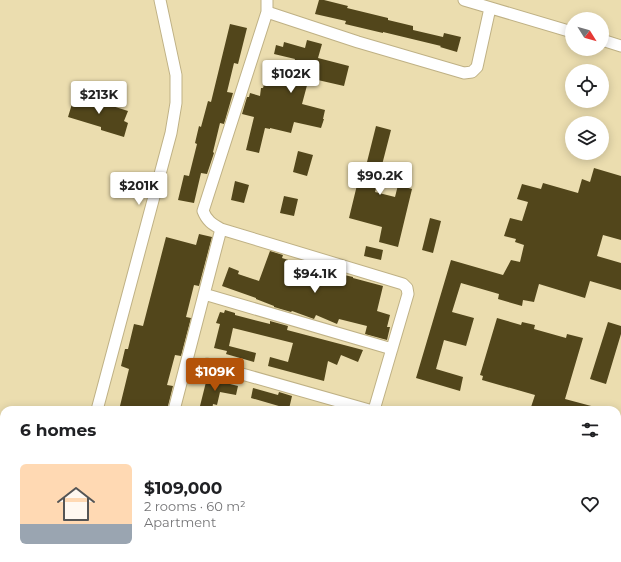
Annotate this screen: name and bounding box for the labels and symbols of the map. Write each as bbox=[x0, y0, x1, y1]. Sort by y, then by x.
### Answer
north arrow bbox=[565, 12, 609, 56]
pin: $102K bbox=[263, 60, 319, 94]
pin: $213K bbox=[71, 81, 127, 115]
pin: $90.2K bbox=[347, 162, 413, 196]
pin: $201K bbox=[111, 172, 167, 206]
pin: $94.1K bbox=[282, 260, 348, 294]
pin: $109K bbox=[187, 358, 243, 392]

